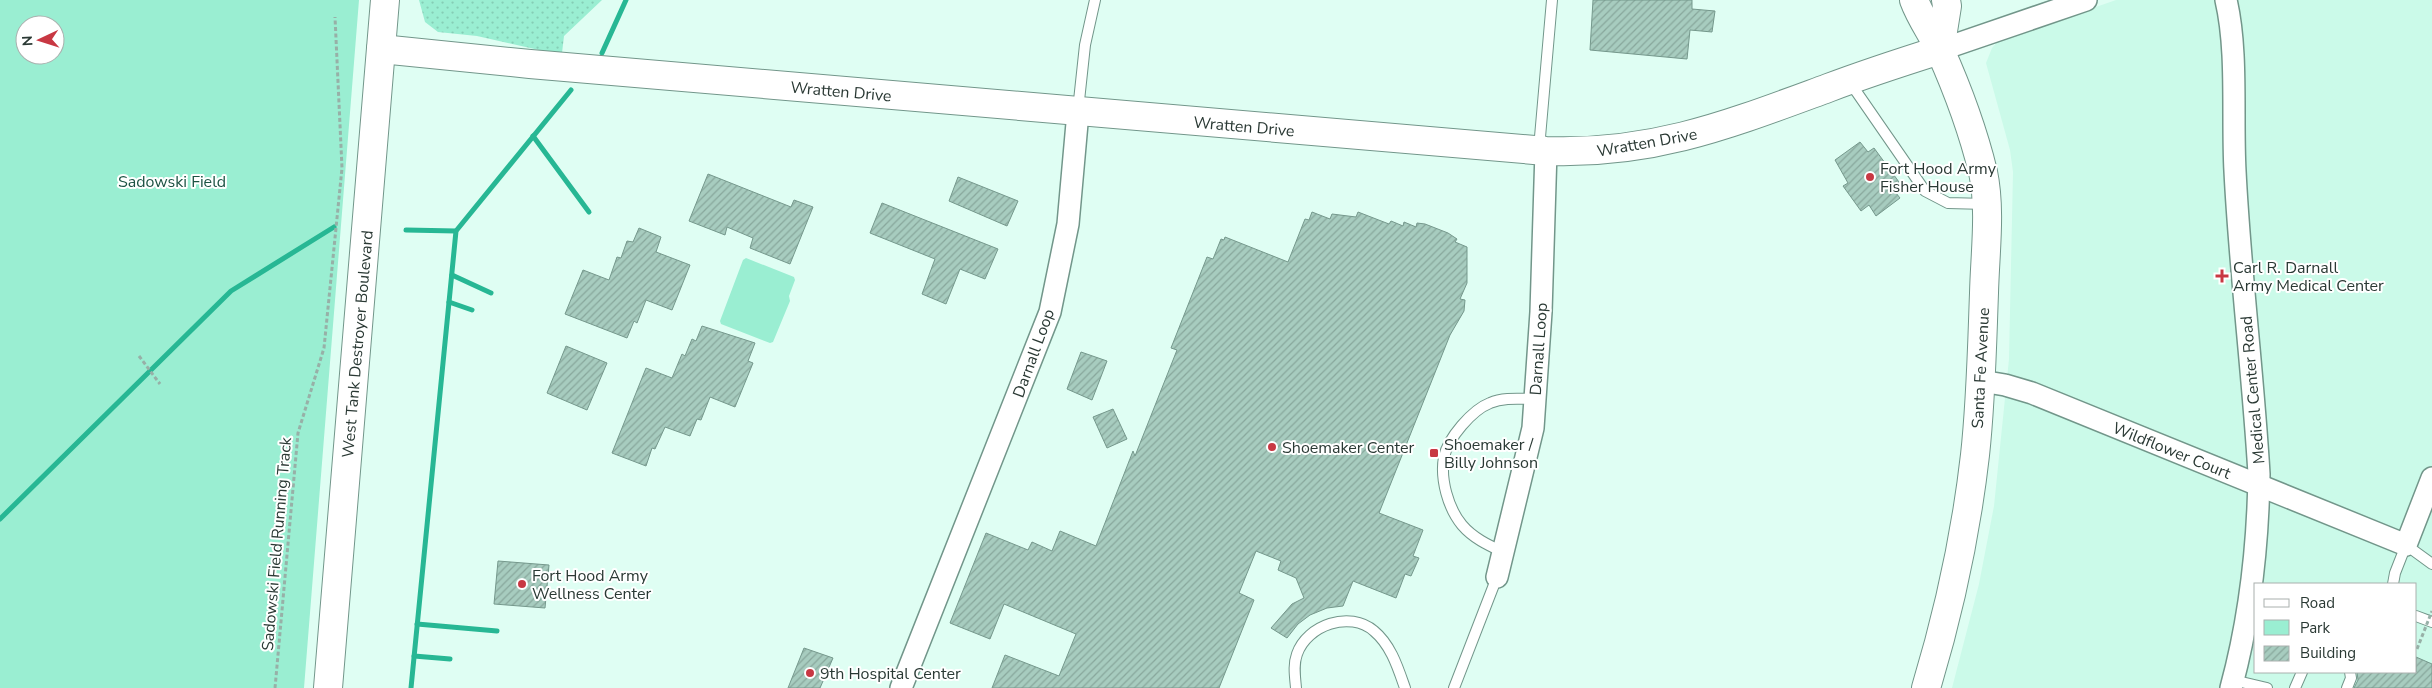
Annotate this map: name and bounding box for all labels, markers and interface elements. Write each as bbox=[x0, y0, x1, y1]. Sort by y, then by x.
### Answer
north arrow bbox=[15, 15, 65, 65]
text: N bbox=[18, 35, 37, 47]
street label: Wratten Drive bbox=[789, 77, 892, 107]
street label: Wratten Drive bbox=[1192, 112, 1295, 142]
street label: Wratten Drive bbox=[1595, 123, 1699, 163]
place label: Fort Hood Army Fisher House bbox=[1880, 158, 1997, 198]
park label: Sadowski Field bbox=[118, 171, 226, 193]
marker: Fort Hood Army Fisher House bbox=[1864, 171, 1876, 183]
street label: West Tank Destroyer Boulevard bbox=[337, 229, 379, 459]
place label: Carl R. Darnall Army Medical Center bbox=[2233, 257, 2384, 297]
marker: Carl R. Darnall Army Medical Center bbox=[2215, 269, 2229, 283]
street label: Darnall Loop bbox=[1525, 302, 1553, 396]
street label: Darnall Loop bbox=[1008, 306, 1060, 401]
street label: Santa Fe Avenue bbox=[1967, 307, 1995, 429]
street label: Medical Center Road bbox=[2236, 315, 2270, 465]
street label: Wildflower Court bbox=[2109, 417, 2234, 485]
place label: Shoemaker / Billy Johnson bbox=[1444, 434, 1538, 474]
street label: Sadowski Field Running Track bbox=[257, 435, 297, 652]
place label: Shoemaker Center bbox=[1282, 437, 1415, 459]
marker: Shoemaker Center bbox=[1266, 441, 1278, 453]
marker: Shoemaker / Billy Johnson bbox=[1428, 447, 1440, 459]
place label: Fort Hood Army Wellness Center bbox=[532, 565, 652, 605]
marker: Fort Hood Army Wellness Center bbox=[516, 578, 528, 590]
legend bbox=[2254, 583, 2417, 673]
text: Road bbox=[2300, 593, 2335, 613]
text: Park bbox=[2300, 618, 2330, 638]
text: Building bbox=[2300, 643, 2356, 663]
place label: 9th Hospital Center bbox=[820, 663, 961, 685]
marker: 9th Hospital Center bbox=[804, 667, 816, 679]

